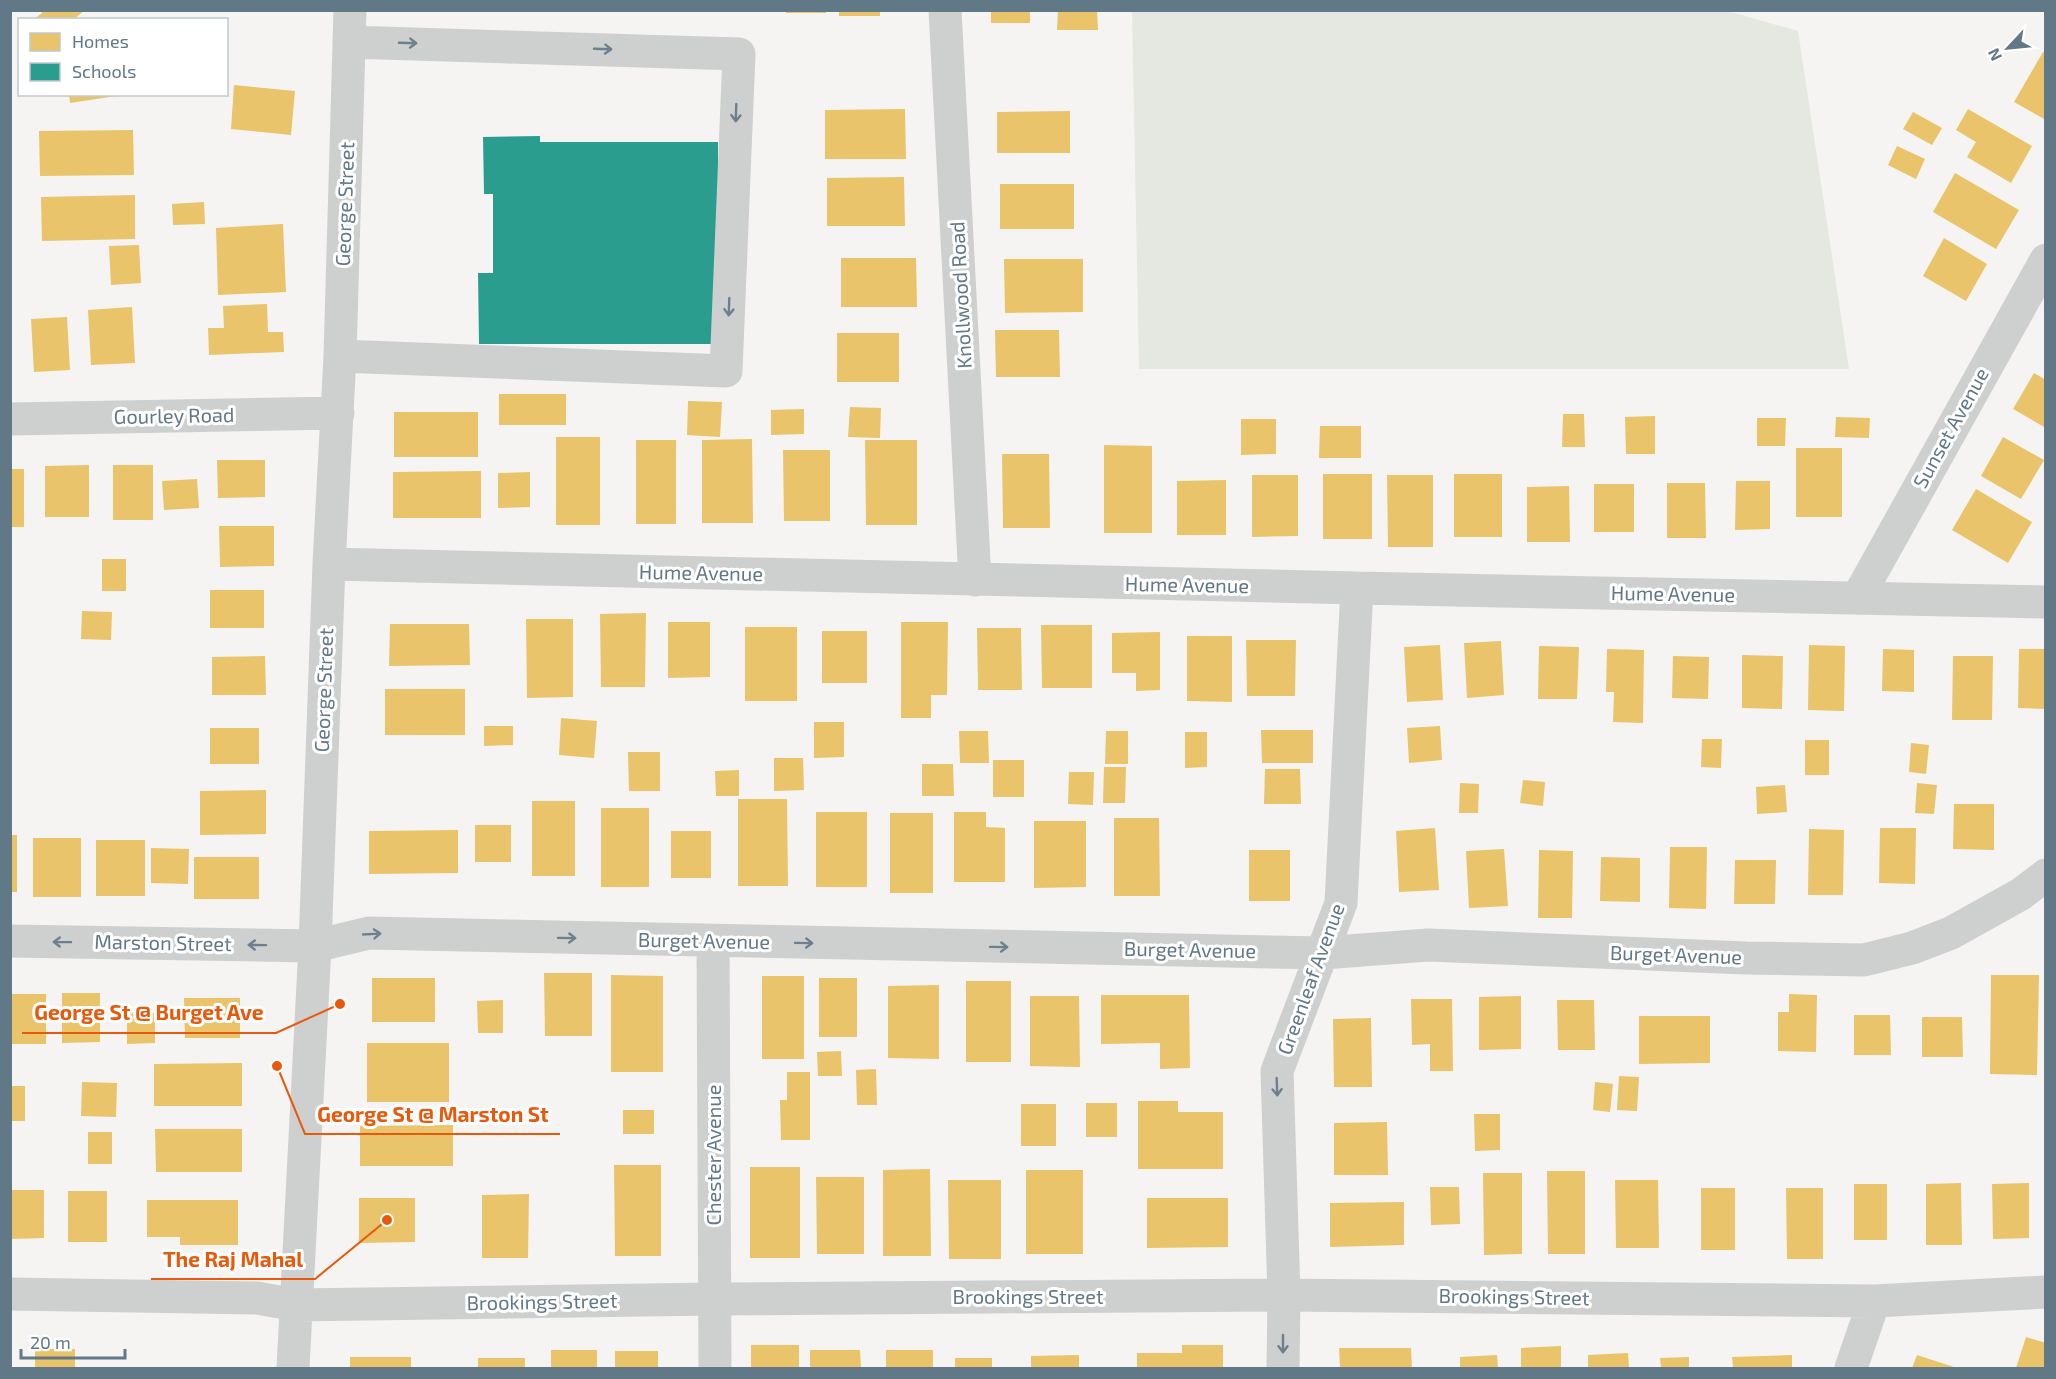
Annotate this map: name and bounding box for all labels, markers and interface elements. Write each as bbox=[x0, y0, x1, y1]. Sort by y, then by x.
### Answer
legend bbox=[18, 18, 228, 96]
north arrow bbox=[1978, 18, 2038, 78]
text: Homes bbox=[72, 30, 129, 52]
one-way arrow bbox=[397, 38, 417, 49]
one-way arrow bbox=[592, 44, 612, 55]
text: N bbox=[1983, 45, 2005, 64]
text: Schools bbox=[72, 60, 136, 82]
one-way arrow bbox=[731, 102, 742, 122]
street label: George Street bbox=[330, 141, 358, 267]
street label: Knollwood Road bbox=[944, 221, 976, 369]
one-way arrow bbox=[723, 297, 734, 317]
street label: Sunset Avenue bbox=[1907, 363, 1993, 492]
street label: Gourley Road bbox=[113, 402, 234, 428]
street label: Hume Avenue bbox=[639, 559, 763, 585]
street label: Hume Avenue bbox=[1125, 571, 1249, 597]
street label: Hume Avenue bbox=[1611, 580, 1735, 606]
street label: George Street bbox=[309, 627, 337, 753]
street label: Greenleaf Avenue bbox=[1272, 900, 1349, 1058]
street label: Burget Avenue bbox=[638, 927, 770, 953]
street label: Marston Street bbox=[94, 929, 232, 955]
one-way arrow bbox=[362, 929, 382, 940]
one-way arrow bbox=[557, 932, 577, 944]
one-way arrow bbox=[52, 936, 72, 948]
street label: Burget Avenue bbox=[1124, 936, 1256, 962]
one-way arrow bbox=[794, 937, 814, 949]
one-way arrow bbox=[247, 939, 267, 951]
street label: Burget Avenue bbox=[1610, 940, 1743, 968]
one-way arrow bbox=[989, 941, 1009, 952]
callout: George St @ Burget Ave bbox=[22, 994, 276, 1033]
text: George St @ Burget Ave bbox=[34, 999, 264, 1024]
one-way arrow bbox=[1271, 1076, 1283, 1096]
street label: Chester Avenue bbox=[701, 1085, 725, 1225]
callout: George St @ Marston St bbox=[305, 1095, 560, 1134]
text: George St @ Marston St bbox=[317, 1101, 549, 1126]
callout: The Raj Mahal bbox=[151, 1240, 315, 1279]
text: The Raj Mahal bbox=[163, 1246, 303, 1271]
street label: Brookings Street bbox=[1438, 1283, 1590, 1309]
street label: Brookings Street bbox=[953, 1284, 1104, 1308]
street label: Brookings Street bbox=[466, 1288, 618, 1314]
scale bar bbox=[21, 1322, 124, 1360]
text: 20 m bbox=[30, 1331, 71, 1353]
one-way arrow bbox=[1277, 1334, 1289, 1354]

